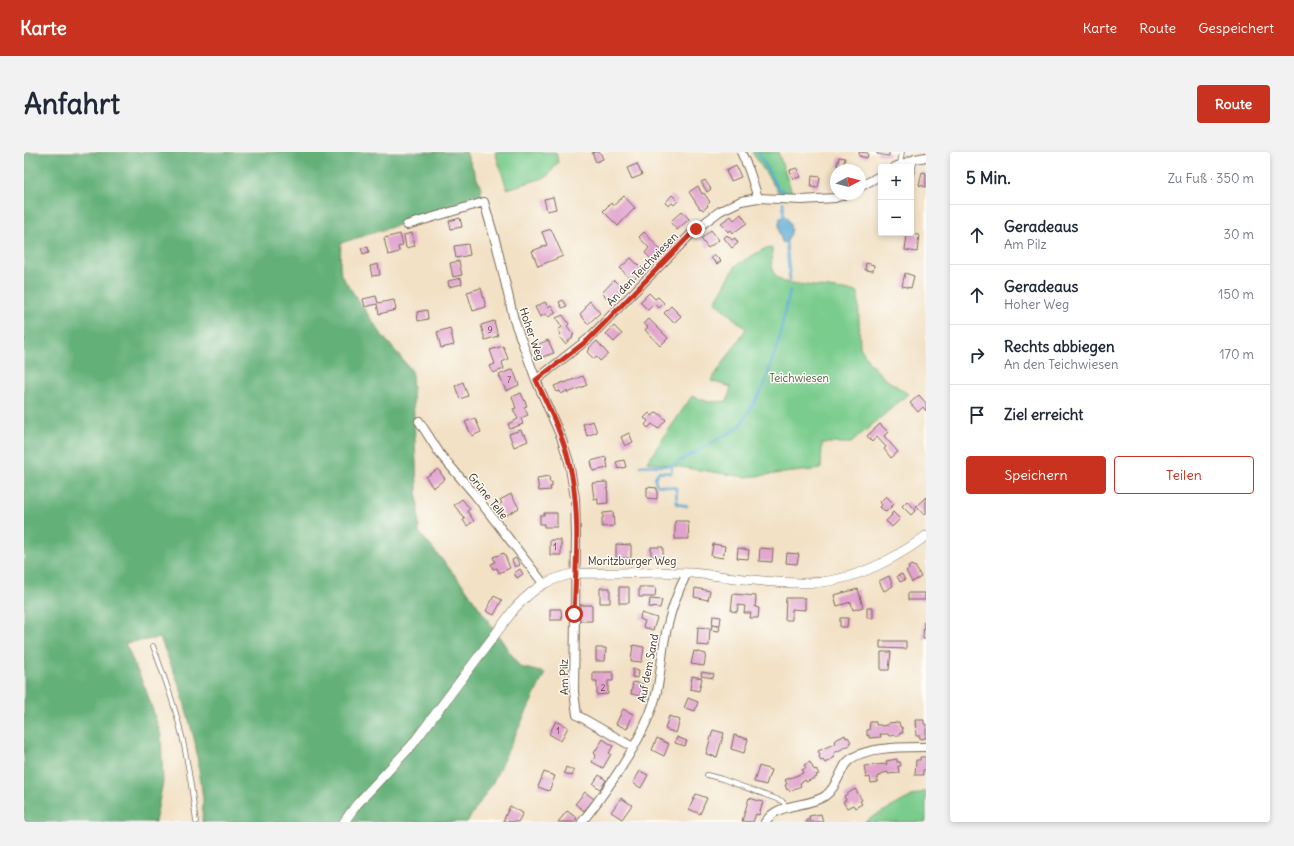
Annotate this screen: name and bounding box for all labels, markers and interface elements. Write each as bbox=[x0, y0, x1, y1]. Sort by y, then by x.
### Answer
text: Karte bbox=[20, 16, 67, 40]
text: Karte bbox=[1083, 19, 1117, 37]
text: Route bbox=[1139, 19, 1176, 37]
text: Gespeichert bbox=[1198, 19, 1274, 37]
button: Route bbox=[1197, 85, 1270, 123]
text: Anfahrt bbox=[24, 86, 120, 122]
north arrow bbox=[830, 164, 866, 200]
map controls bbox=[878, 164, 914, 236]
button: + bbox=[878, 164, 914, 200]
text: 5 Min. bbox=[966, 167, 1011, 189]
text: Zu Fuß · 350 m bbox=[1168, 170, 1254, 187]
button: − bbox=[878, 200, 914, 236]
text: Geradeaus bbox=[1004, 217, 1078, 236]
route end bbox=[687, 220, 705, 238]
icon: ahead bbox=[966, 224, 988, 246]
text: 30 m bbox=[1224, 226, 1254, 243]
street label: An den Teichwiesen bbox=[603, 229, 681, 309]
text: Am Pilz bbox=[1004, 236, 1047, 253]
text: Geradeaus bbox=[1004, 277, 1078, 296]
icon: ahead bbox=[966, 284, 988, 306]
text: 150 m bbox=[1218, 286, 1254, 303]
text: Hoher Weg bbox=[1004, 296, 1069, 313]
street label: Hoher Weg bbox=[516, 306, 548, 362]
house number: 9 bbox=[487, 324, 493, 335]
text: Rechts abbiegen bbox=[1004, 337, 1115, 356]
icon: right bbox=[966, 344, 988, 366]
text: 170 m bbox=[1219, 346, 1254, 363]
text: An den Teichwiesen bbox=[1004, 356, 1119, 373]
park label: Teichwiesen bbox=[769, 371, 829, 385]
house number: 7 bbox=[507, 374, 512, 385]
icon: arrive bbox=[966, 404, 988, 426]
text: Ziel erreicht bbox=[1004, 405, 1083, 424]
button: Speichern bbox=[966, 456, 1106, 494]
button: Teilen bbox=[1114, 456, 1254, 494]
street label: Grüne Telle bbox=[465, 470, 511, 522]
house number: 1 bbox=[553, 541, 557, 552]
street label: Moritzburger Weg bbox=[588, 554, 676, 568]
route start bbox=[565, 605, 583, 623]
street label: Auf dem Sand bbox=[634, 632, 662, 703]
street label: Am Pilz bbox=[557, 659, 571, 695]
house number: 2 bbox=[601, 682, 606, 693]
house number: 1 bbox=[556, 725, 560, 736]

